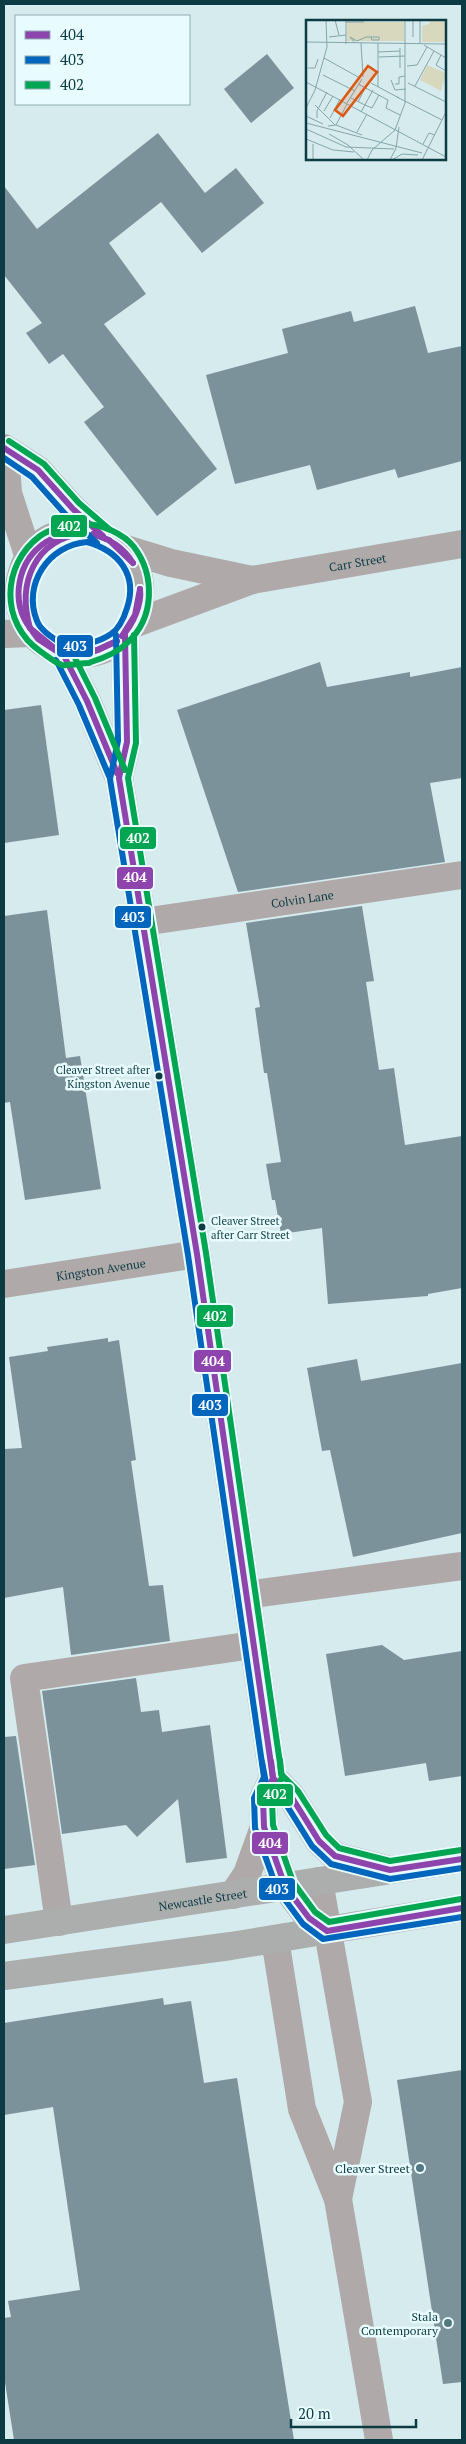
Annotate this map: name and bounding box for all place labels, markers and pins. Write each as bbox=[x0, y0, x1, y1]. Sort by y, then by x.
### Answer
place label: Cleaver Street after Kingston Avenue bbox=[56, 1063, 151, 1091]
marker: Cleaver Street after Kingston Avenue bbox=[154, 1071, 164, 1081]
place label: Cleaver Street after Carr Street bbox=[211, 1214, 290, 1242]
marker: Cleaver Street after Carr Street bbox=[197, 1222, 207, 1232]
place label: Cleaver Street bbox=[335, 2161, 411, 2176]
marker: Cleaver Street bbox=[414, 2162, 426, 2174]
place label: Stala Contemporary bbox=[361, 2309, 439, 2338]
marker: Stala Contemporary bbox=[442, 2317, 454, 2329]

